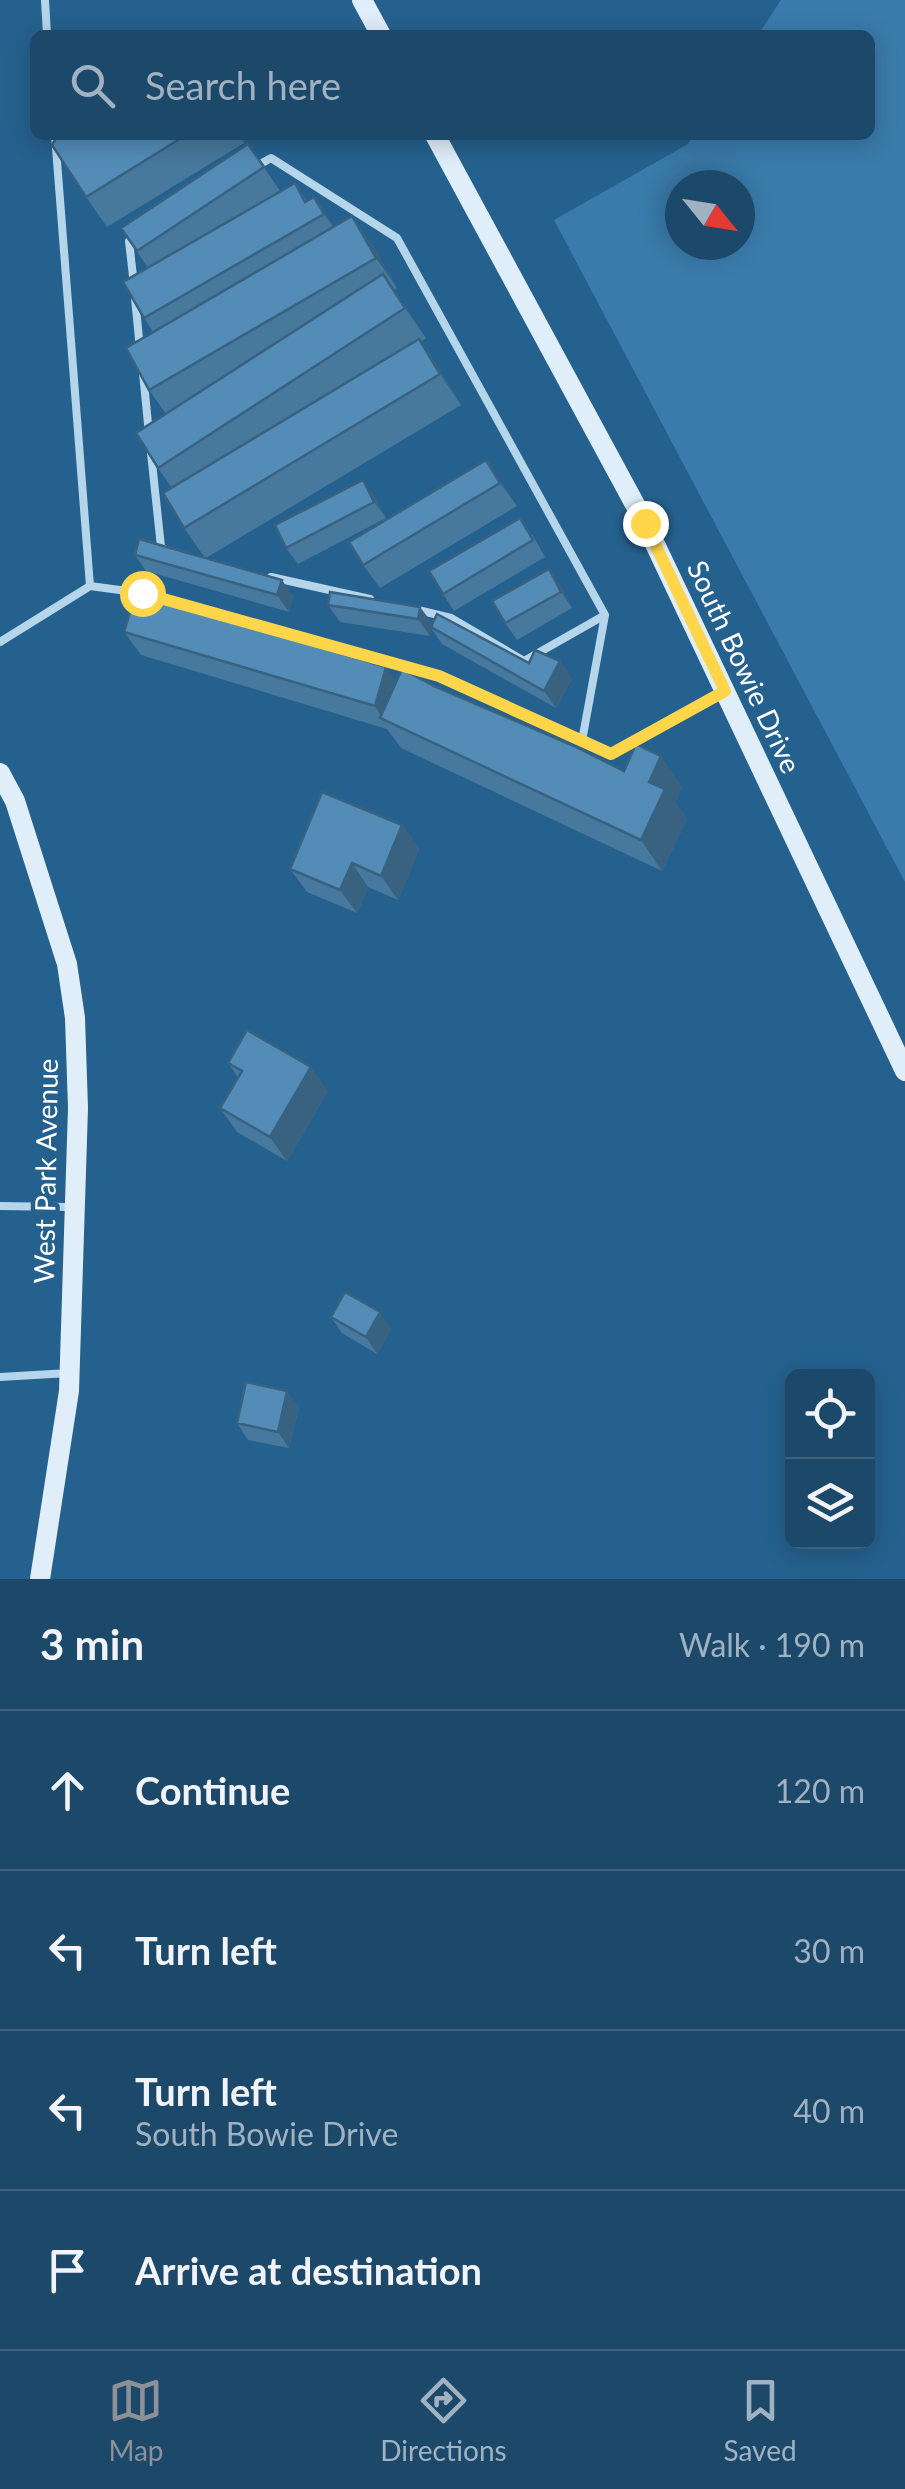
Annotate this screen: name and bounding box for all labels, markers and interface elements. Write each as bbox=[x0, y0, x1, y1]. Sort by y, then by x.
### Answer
search box bbox=[30, 30, 875, 140]
icon: search bbox=[65, 58, 120, 113]
text: Search here bbox=[145, 62, 341, 108]
north arrow bbox=[665, 170, 755, 260]
route end bbox=[623, 501, 669, 547]
street label: South Bowie Drive bbox=[681, 555, 809, 778]
route start bbox=[120, 571, 166, 617]
street label: West Park Avenue bbox=[26, 1058, 64, 1284]
map controls bbox=[785, 1369, 875, 1549]
button: locate bbox=[785, 1369, 875, 1459]
button: layers bbox=[785, 1459, 875, 1549]
text: 3 min bbox=[40, 1619, 144, 1669]
text: Walk · 190 m bbox=[679, 1625, 865, 1664]
icon: ahead bbox=[40, 1763, 95, 1818]
text: Continue bbox=[135, 1767, 290, 1813]
text: 120 m bbox=[775, 1771, 865, 1810]
icon: left bbox=[40, 1923, 95, 1978]
text: Turn left bbox=[135, 1927, 277, 1973]
text: 30 m bbox=[793, 1931, 865, 1970]
text: Turn left bbox=[135, 2068, 277, 2114]
icon: left bbox=[40, 2083, 95, 2138]
text: 40 m bbox=[793, 2091, 865, 2130]
text: South Bowie Drive bbox=[135, 2114, 398, 2153]
icon: arrive bbox=[40, 2243, 95, 2298]
text: Arrive at destination bbox=[135, 2247, 482, 2293]
tab: Map bbox=[108, 2373, 164, 2467]
tab: Directions bbox=[380, 2373, 507, 2467]
tab: Saved bbox=[723, 2373, 797, 2467]

